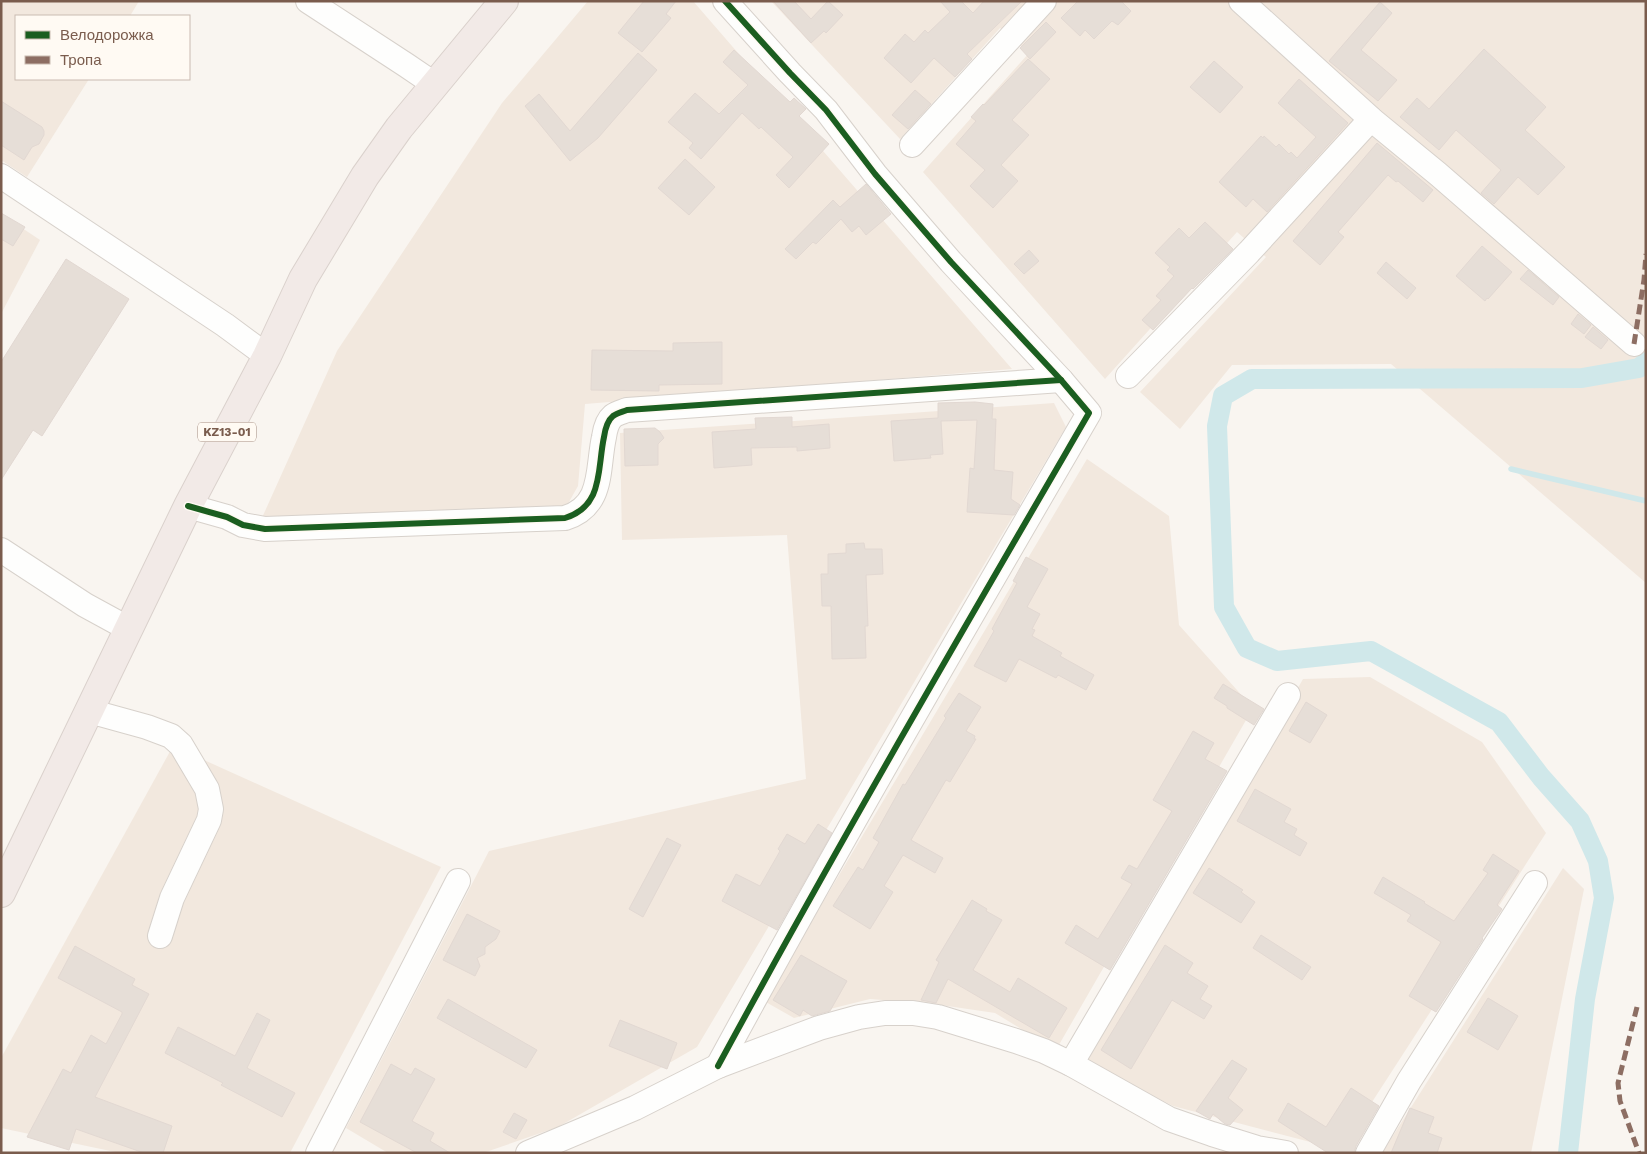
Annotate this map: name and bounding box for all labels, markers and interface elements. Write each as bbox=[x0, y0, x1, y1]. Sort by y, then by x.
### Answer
legend bbox=[15, 15, 190, 80]
text: Велодорожка bbox=[60, 26, 154, 44]
text: Тропа bbox=[60, 51, 102, 69]
road number: KZ13-01 bbox=[198, 422, 256, 442]

